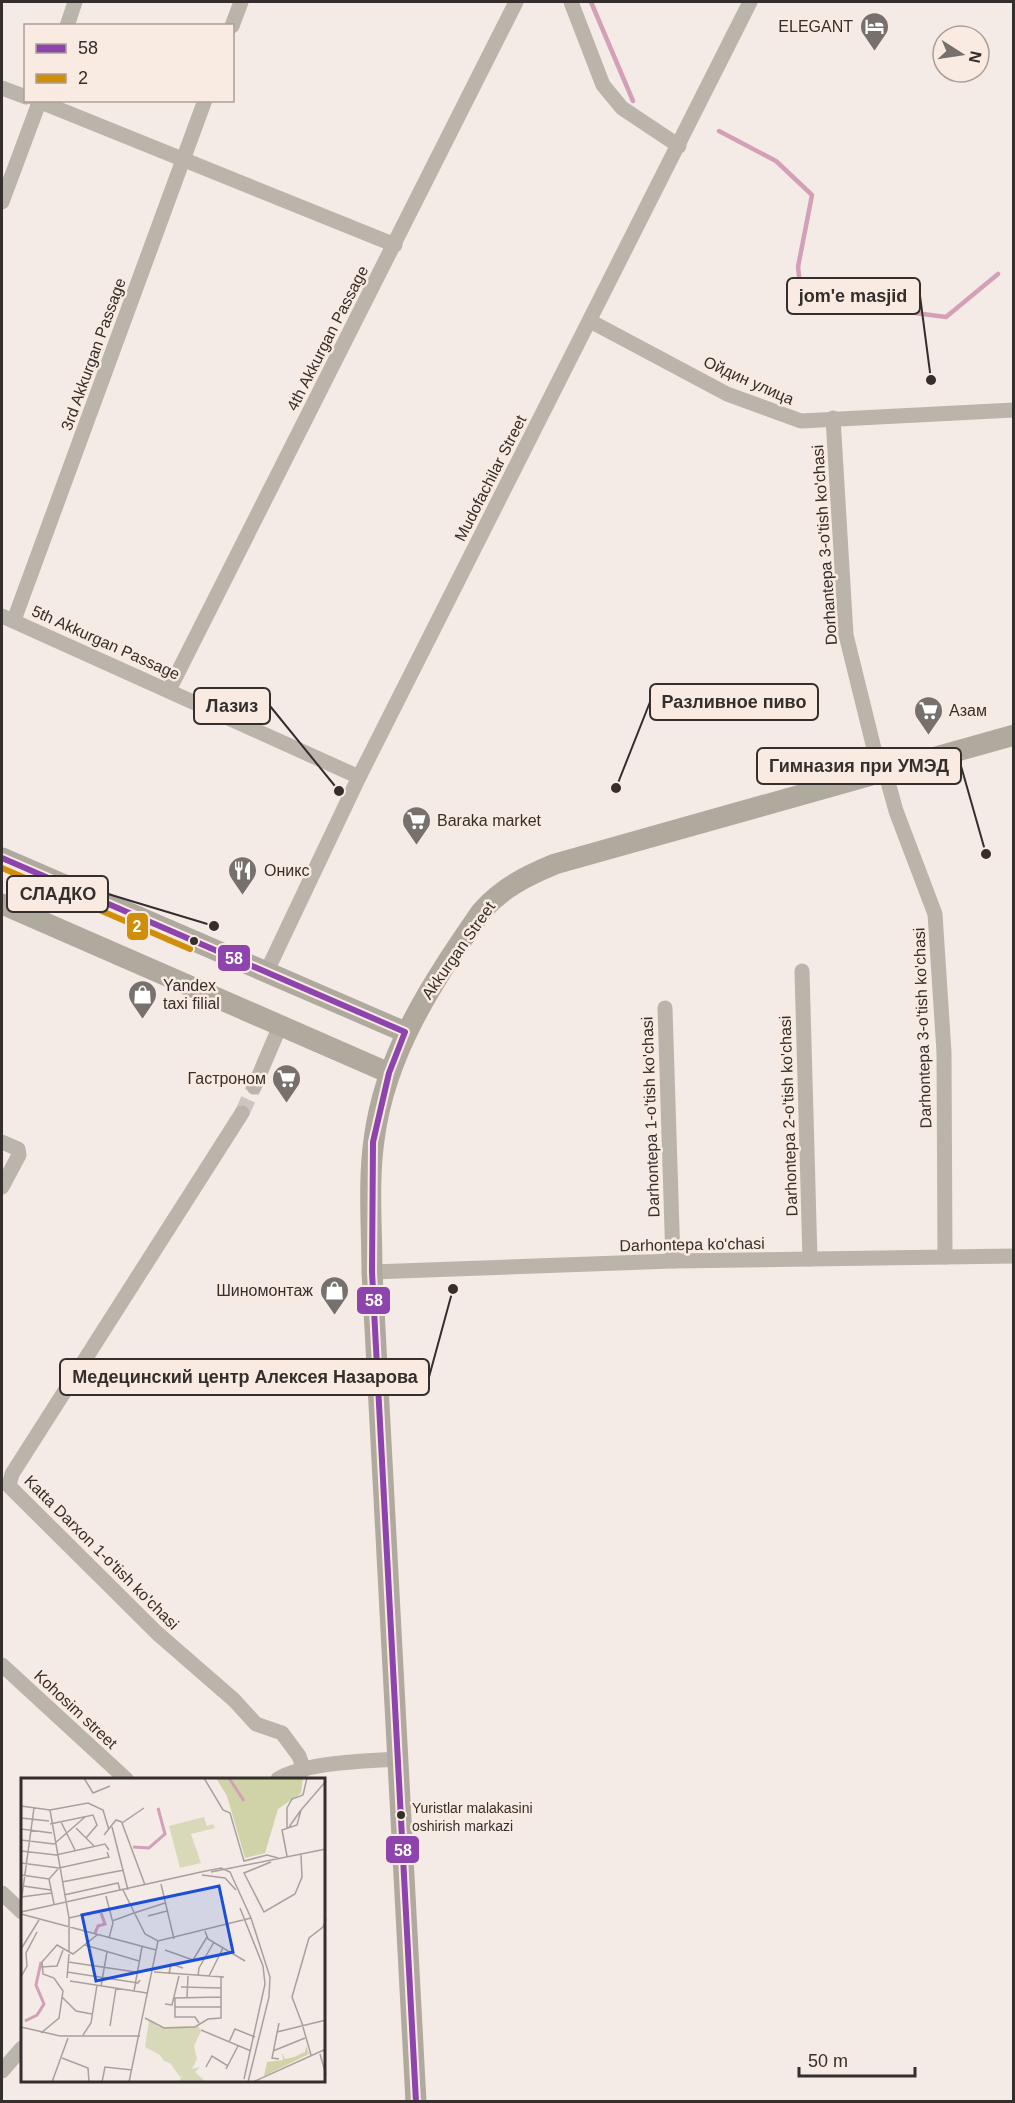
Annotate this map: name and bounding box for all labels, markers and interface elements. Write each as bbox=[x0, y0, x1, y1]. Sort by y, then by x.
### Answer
hotel icon: ELEGANT bbox=[858, 10, 890, 52]
place label: ELEGANT bbox=[778, 18, 853, 35]
legend bbox=[24, 24, 234, 102]
north arrow bbox=[931, 24, 991, 84]
text: 58 bbox=[78, 38, 98, 58]
text: N bbox=[966, 50, 985, 64]
text: 2 bbox=[78, 68, 88, 88]
street label: 4th Akkurgan Passage bbox=[284, 263, 371, 413]
street label: 3rd Akkurgan Passage bbox=[58, 276, 129, 433]
callout: jom'e masjid bbox=[787, 278, 920, 314]
text: jom'e masjid bbox=[798, 286, 907, 306]
street label: Ойдин улица bbox=[701, 353, 797, 408]
street label: Mudofachilar Street bbox=[451, 412, 530, 544]
street label: Dorhantepa 3-o'tish ko'chasi bbox=[809, 444, 840, 646]
street label: 5th Akkurgan Passage bbox=[29, 602, 182, 683]
callout: Разливное пиво bbox=[650, 684, 818, 720]
callout: Лазиз bbox=[194, 688, 270, 724]
text: Разливное пиво bbox=[662, 692, 806, 712]
supermarket icon: Азам bbox=[912, 694, 944, 736]
text: Лазиз bbox=[206, 696, 258, 716]
place label: Азам bbox=[949, 702, 987, 719]
callout: Гимназия при УМЭД bbox=[757, 748, 961, 784]
text: Гимназия при УМЭД bbox=[769, 756, 949, 776]
supermarket icon: Baraka market bbox=[400, 804, 432, 846]
place label: Baraka market bbox=[437, 812, 542, 829]
restaurant icon: Оникс bbox=[227, 854, 259, 896]
place label: Оникс bbox=[264, 862, 309, 879]
callout: СЛАДКО bbox=[7, 876, 108, 912]
text: СЛАДКО bbox=[20, 884, 96, 904]
street label: Akkurgan Street bbox=[419, 898, 499, 1002]
line badge: 2 bbox=[126, 912, 149, 941]
text: 2 bbox=[133, 918, 142, 935]
street label: Darhontepa 3-o'tish ko'chasi bbox=[910, 927, 935, 1129]
unlabelled marker bbox=[188, 935, 200, 947]
line badge: 58 bbox=[217, 944, 251, 972]
text: 58 bbox=[225, 950, 243, 967]
place label: Yandex taxi filial bbox=[163, 977, 220, 1012]
shop icon: Yandex taxi filial bbox=[126, 978, 158, 1020]
street label: Darhontepa 2-o'tish ko'chasi bbox=[776, 1015, 801, 1217]
street label: Darhontepa 1-o'tish ko'chasi bbox=[638, 1016, 663, 1218]
supermarket icon: Гастроном bbox=[271, 1062, 303, 1104]
place label: Гастроном bbox=[187, 1070, 266, 1087]
street label: Darhontepa ko'chasi bbox=[619, 1235, 765, 1254]
shop icon: Шиномонтаж bbox=[318, 1274, 350, 1316]
place label: Шиномонтаж bbox=[216, 1282, 313, 1299]
line badge: 58 bbox=[356, 1286, 391, 1315]
text: 58 bbox=[365, 1292, 383, 1309]
callout: Медецинский центр Алексея Назарова bbox=[60, 1359, 429, 1395]
text: Медецинский центр Алексея Назарова bbox=[72, 1367, 419, 1387]
street label: Katta Darxon 1-o'tish ko'chasi bbox=[21, 1472, 182, 1633]
street label: Kohosim street bbox=[31, 1667, 121, 1752]
inset map bbox=[21, 1778, 326, 2082]
place label: Yuristlar malakasini oshirish markazi bbox=[412, 1800, 533, 1834]
marker: Yuristlar malakasini oshirish markazi bbox=[395, 1809, 407, 1821]
line badge: 58 bbox=[385, 1835, 420, 1864]
text: 58 bbox=[394, 1842, 412, 1859]
scale bar bbox=[799, 2040, 914, 2078]
text: 50 m bbox=[808, 2051, 848, 2071]

